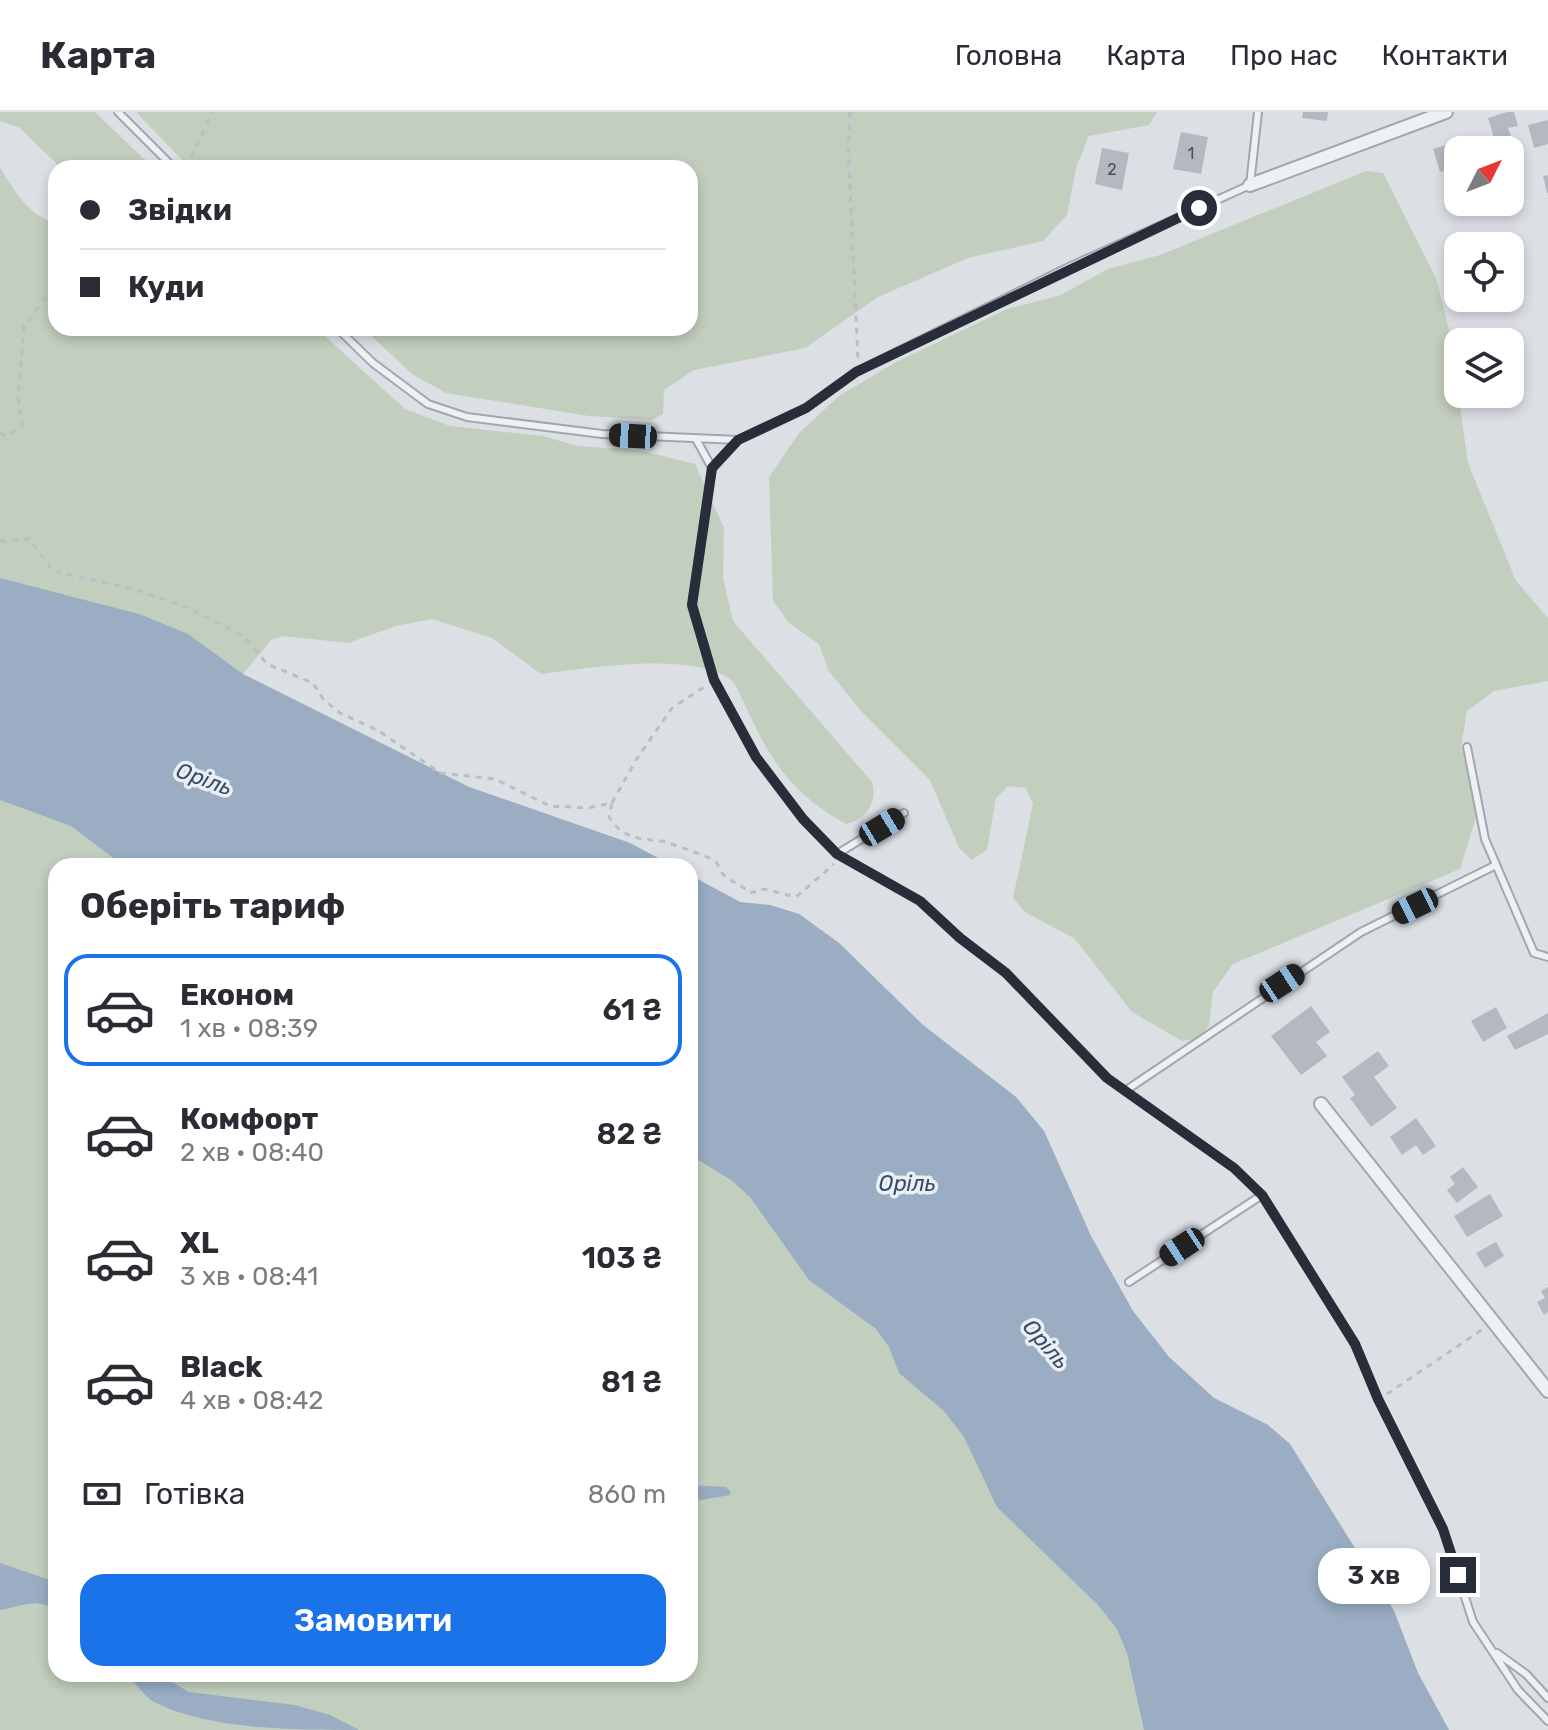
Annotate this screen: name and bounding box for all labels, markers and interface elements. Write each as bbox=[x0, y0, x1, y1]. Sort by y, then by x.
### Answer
text: Карта bbox=[40, 32, 156, 78]
text: Головна bbox=[955, 39, 1062, 72]
text: Карта bbox=[1106, 39, 1186, 72]
text: Про нас bbox=[1230, 39, 1338, 72]
text: Контакти bbox=[1382, 39, 1508, 72]
north arrow bbox=[1444, 136, 1524, 216]
map controls bbox=[1444, 136, 1524, 408]
house number: 1 bbox=[1188, 144, 1194, 163]
house number: 2 bbox=[1107, 160, 1117, 179]
route start bbox=[1181, 190, 1217, 226]
text: Звідки bbox=[128, 192, 232, 228]
button: locate bbox=[1444, 232, 1524, 312]
text: Куди bbox=[128, 269, 204, 305]
button: layers bbox=[1444, 328, 1524, 408]
car bbox=[608, 423, 658, 449]
water label: Оріль bbox=[173, 757, 235, 801]
car bbox=[855, 804, 909, 850]
text: Оберіть тариф bbox=[80, 884, 345, 927]
car bbox=[1388, 885, 1442, 927]
car bbox=[1255, 960, 1309, 1006]
icon: car bbox=[84, 974, 156, 1046]
text: Економ bbox=[180, 977, 294, 1013]
text: 61 ₴ bbox=[603, 992, 662, 1028]
text: 1 хв · 08:39 bbox=[180, 1013, 318, 1044]
icon: car bbox=[84, 1098, 156, 1170]
text: Комфорт bbox=[180, 1101, 318, 1137]
text: 82 ₴ bbox=[596, 1116, 662, 1152]
text: 2 хв · 08:40 bbox=[180, 1137, 324, 1168]
water label: Орiль bbox=[878, 1170, 936, 1197]
icon: car bbox=[84, 1222, 156, 1294]
car bbox=[1155, 1224, 1209, 1270]
text: XL bbox=[180, 1225, 219, 1261]
text: 103 ₴ bbox=[582, 1240, 662, 1276]
text: 3 хв · 08:41 bbox=[180, 1261, 318, 1292]
water label: Оріль bbox=[1017, 1314, 1075, 1374]
icon: car bbox=[84, 1346, 156, 1418]
text: Black bbox=[180, 1349, 263, 1385]
text: 81 ₴ bbox=[601, 1364, 662, 1400]
text: 4 хв · 08:42 bbox=[180, 1385, 324, 1416]
icon: cash bbox=[80, 1472, 124, 1516]
text: Готівка bbox=[144, 1476, 245, 1512]
text: 860 m bbox=[588, 1479, 666, 1510]
callout: 3 хв bbox=[1318, 1547, 1430, 1603]
route end bbox=[1440, 1557, 1476, 1593]
text: 3 хв bbox=[1348, 1560, 1400, 1591]
button: Замовити bbox=[80, 1574, 666, 1666]

